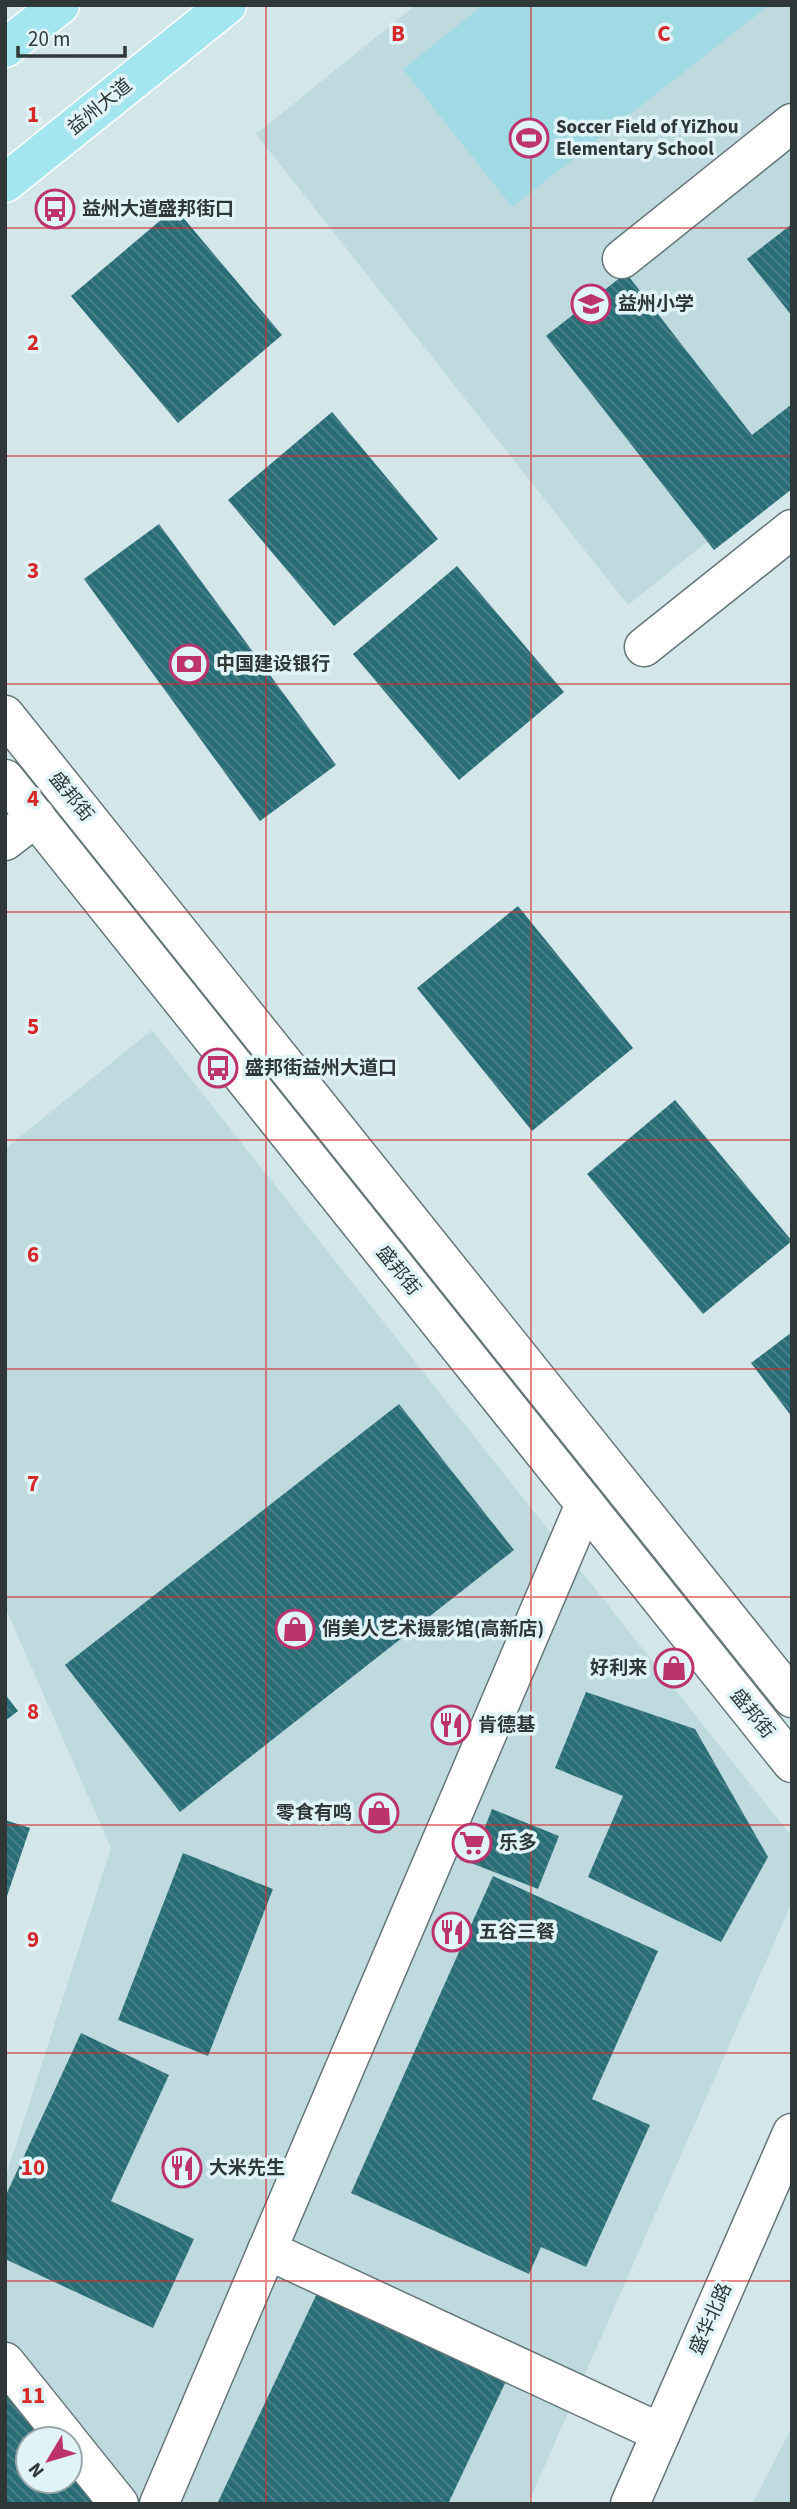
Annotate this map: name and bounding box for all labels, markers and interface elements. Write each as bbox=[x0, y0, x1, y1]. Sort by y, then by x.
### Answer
scale bar bbox=[18, 14, 124, 58]
text: B bbox=[391, 17, 405, 50]
text: C bbox=[657, 17, 671, 50]
text: 20 m bbox=[28, 24, 70, 54]
street label: 益州大道 bbox=[62, 73, 138, 141]
text: 1 bbox=[27, 98, 39, 131]
place label: Soccer Field of YiZhou Elementary School bbox=[556, 114, 739, 163]
sports icon: Soccer Field of YiZhou Elementary School bbox=[508, 117, 550, 159]
bus stop icon: 益州大道盛邦街口 bbox=[34, 188, 76, 230]
place label: 益州大道盛邦街口 bbox=[82, 196, 234, 223]
school or university icon: 益州小学 bbox=[570, 283, 612, 325]
place label: 益州小学 bbox=[618, 291, 694, 318]
text: 2 bbox=[27, 326, 39, 359]
text: 3 bbox=[27, 554, 39, 587]
bank icon: 中国建设银行 bbox=[168, 643, 210, 685]
place label: 中国建设银行 bbox=[216, 651, 330, 678]
street label: 盛邦街 bbox=[43, 766, 99, 828]
text: 4 bbox=[27, 782, 39, 815]
text: 5 bbox=[27, 1010, 39, 1043]
bus stop icon: 盛邦街益州大道口 bbox=[197, 1047, 239, 1089]
place label: 盛邦街益州大道口 bbox=[245, 1055, 397, 1082]
text: 6 bbox=[27, 1238, 39, 1271]
street label: 盛邦街 bbox=[370, 1240, 426, 1302]
text: 7 bbox=[27, 1467, 39, 1500]
shop icon: 俏美人艺术摄影馆(高新店) bbox=[274, 1608, 316, 1650]
place label: 俏美人艺术摄影馆(高新店) bbox=[322, 1616, 544, 1643]
shop icon: 好利来 bbox=[653, 1647, 695, 1689]
place label: 好利来 bbox=[590, 1655, 647, 1682]
street label: 盛邦街 bbox=[724, 1683, 780, 1745]
text: 8 bbox=[27, 1695, 39, 1728]
restaurant icon: 肯德基 bbox=[430, 1704, 472, 1746]
place label: 肯德基 bbox=[478, 1712, 536, 1739]
shop icon: 零食有鸣 bbox=[358, 1792, 400, 1834]
place label: 零食有鸣 bbox=[276, 1800, 352, 1827]
supermarket icon: 乐多 bbox=[451, 1822, 493, 1864]
place label: 乐多 bbox=[499, 1830, 537, 1857]
restaurant icon: 五谷三餐 bbox=[431, 1911, 473, 1953]
place label: 五谷三餐 bbox=[479, 1919, 555, 1946]
text: 9 bbox=[27, 1923, 39, 1956]
restaurant icon: 大米先生 bbox=[161, 2147, 203, 2189]
text: 10 bbox=[21, 2151, 45, 2184]
place label: 大米先生 bbox=[209, 2155, 285, 2182]
street label: 盛华北路 bbox=[683, 2279, 739, 2359]
text: 11 bbox=[21, 2379, 45, 2412]
north arrow bbox=[14, 2425, 84, 2495]
text: N bbox=[22, 2456, 51, 2483]

